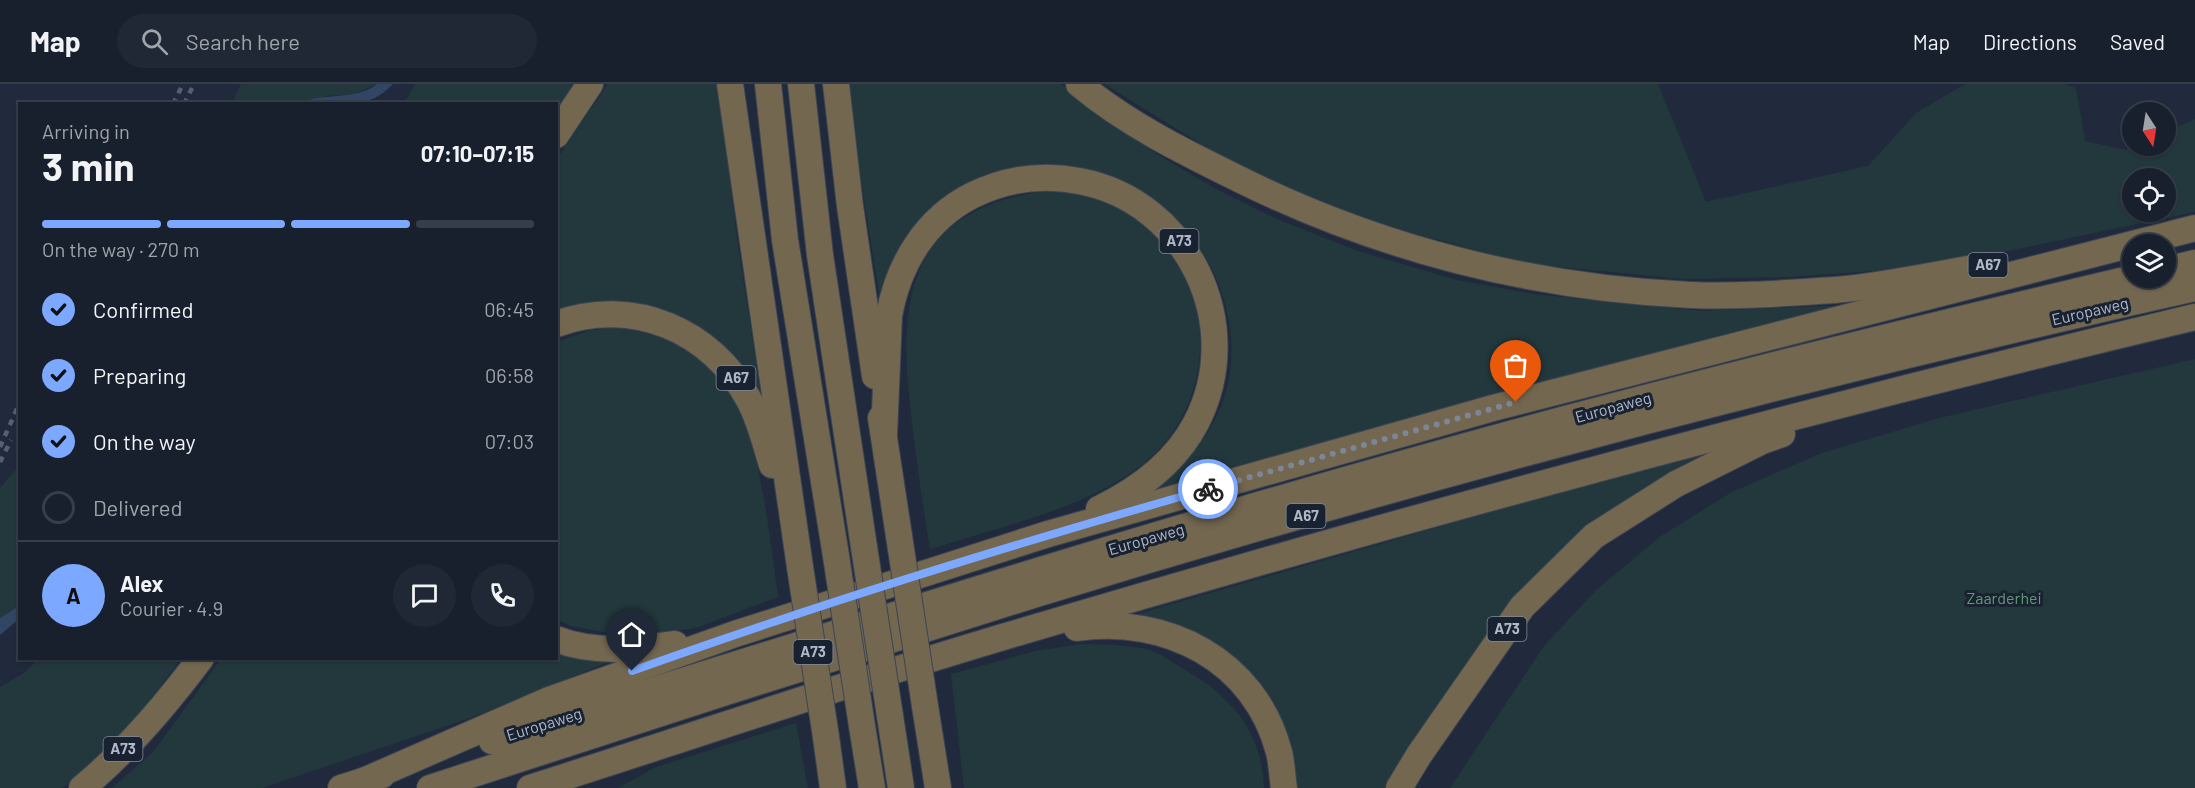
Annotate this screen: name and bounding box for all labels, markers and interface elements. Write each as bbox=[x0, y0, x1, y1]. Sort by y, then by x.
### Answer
search box bbox=[117, 14, 537, 68]
text: Map bbox=[30, 24, 81, 58]
icon: search bbox=[138, 25, 171, 58]
text: Search here bbox=[186, 28, 300, 54]
text: Map bbox=[1913, 29, 1950, 54]
text: Directions bbox=[1983, 29, 2077, 54]
text: Saved bbox=[2110, 29, 2165, 54]
north arrow bbox=[2122, 102, 2176, 156]
map controls bbox=[2122, 102, 2176, 288]
text: Arriving in bbox=[42, 119, 130, 143]
text: 07:10–07:15 bbox=[421, 140, 534, 166]
text: 3 min bbox=[42, 142, 135, 189]
button: locate bbox=[2122, 168, 2176, 222]
road number: A73 bbox=[1160, 229, 1198, 253]
button: layers bbox=[2122, 234, 2176, 288]
text: On the way · 270 m bbox=[42, 237, 200, 261]
road number: A67 bbox=[1968, 253, 2008, 277]
street label: Europaweg bbox=[2050, 292, 2130, 329]
icon: check bbox=[42, 293, 75, 326]
text: Confirmed bbox=[93, 296, 193, 322]
text: 06:45 bbox=[484, 297, 534, 321]
pin bbox=[1490, 340, 1541, 402]
icon: bag bbox=[1499, 349, 1532, 382]
icon: check bbox=[42, 359, 75, 392]
text: Preparing bbox=[93, 362, 186, 388]
text: 06:58 bbox=[485, 363, 534, 387]
road number: A67 bbox=[716, 366, 756, 390]
street label: Europaweg bbox=[1573, 387, 1653, 426]
icon: check bbox=[42, 425, 75, 458]
text: On the way bbox=[93, 428, 196, 454]
text: 07:03 bbox=[485, 429, 534, 453]
courier bbox=[1178, 459, 1238, 519]
icon: bike bbox=[1192, 473, 1225, 506]
text: Delivered bbox=[93, 494, 182, 520]
road number: A67 bbox=[1286, 504, 1326, 528]
street label: Europaweg bbox=[1106, 519, 1186, 558]
button: chat bbox=[393, 564, 456, 627]
button: phone bbox=[471, 564, 534, 627]
text: Alex bbox=[120, 570, 163, 596]
text: A bbox=[66, 582, 81, 608]
park label: Zaarderhei bbox=[1966, 588, 2042, 607]
text: Courier · 4.9 bbox=[120, 596, 223, 620]
pin bbox=[606, 609, 657, 671]
road number: A73 bbox=[1488, 617, 1526, 641]
icon: home bbox=[615, 618, 648, 651]
road number: A73 bbox=[794, 640, 832, 664]
street label: Europaweg bbox=[504, 703, 584, 744]
road number: A73 bbox=[104, 737, 142, 761]

